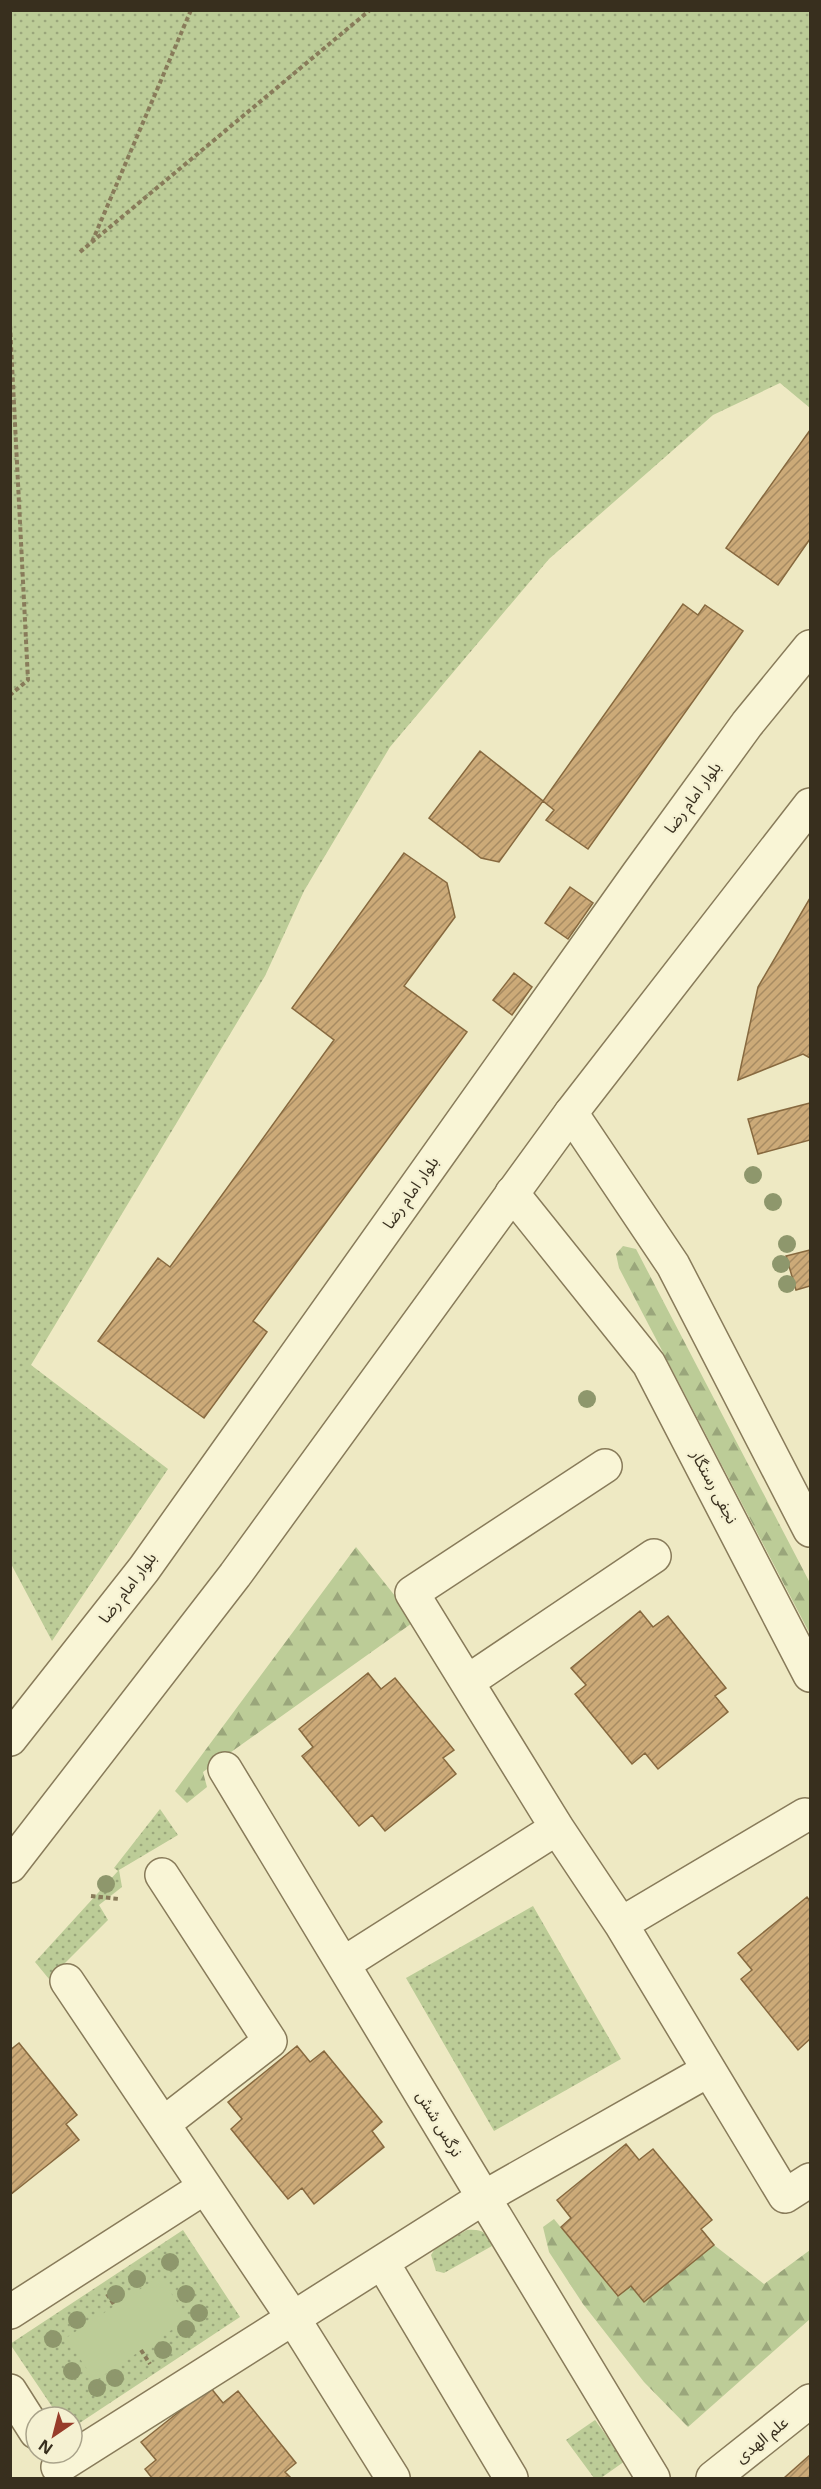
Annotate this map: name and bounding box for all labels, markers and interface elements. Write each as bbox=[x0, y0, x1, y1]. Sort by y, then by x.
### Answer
street label: بلوار امام رضا bbox=[655, 754, 731, 842]
street label: بلوار امام رضا bbox=[373, 1149, 449, 1237]
street label: نجفی رستگار bbox=[680, 1442, 748, 1531]
street label: بلوار امام رضا bbox=[89, 1544, 167, 1632]
street label: نرگس شش bbox=[405, 2084, 473, 2164]
north arrow bbox=[24, 2405, 84, 2465]
street label: علم الهدی bbox=[727, 2407, 797, 2473]
text: N bbox=[31, 2429, 61, 2464]

